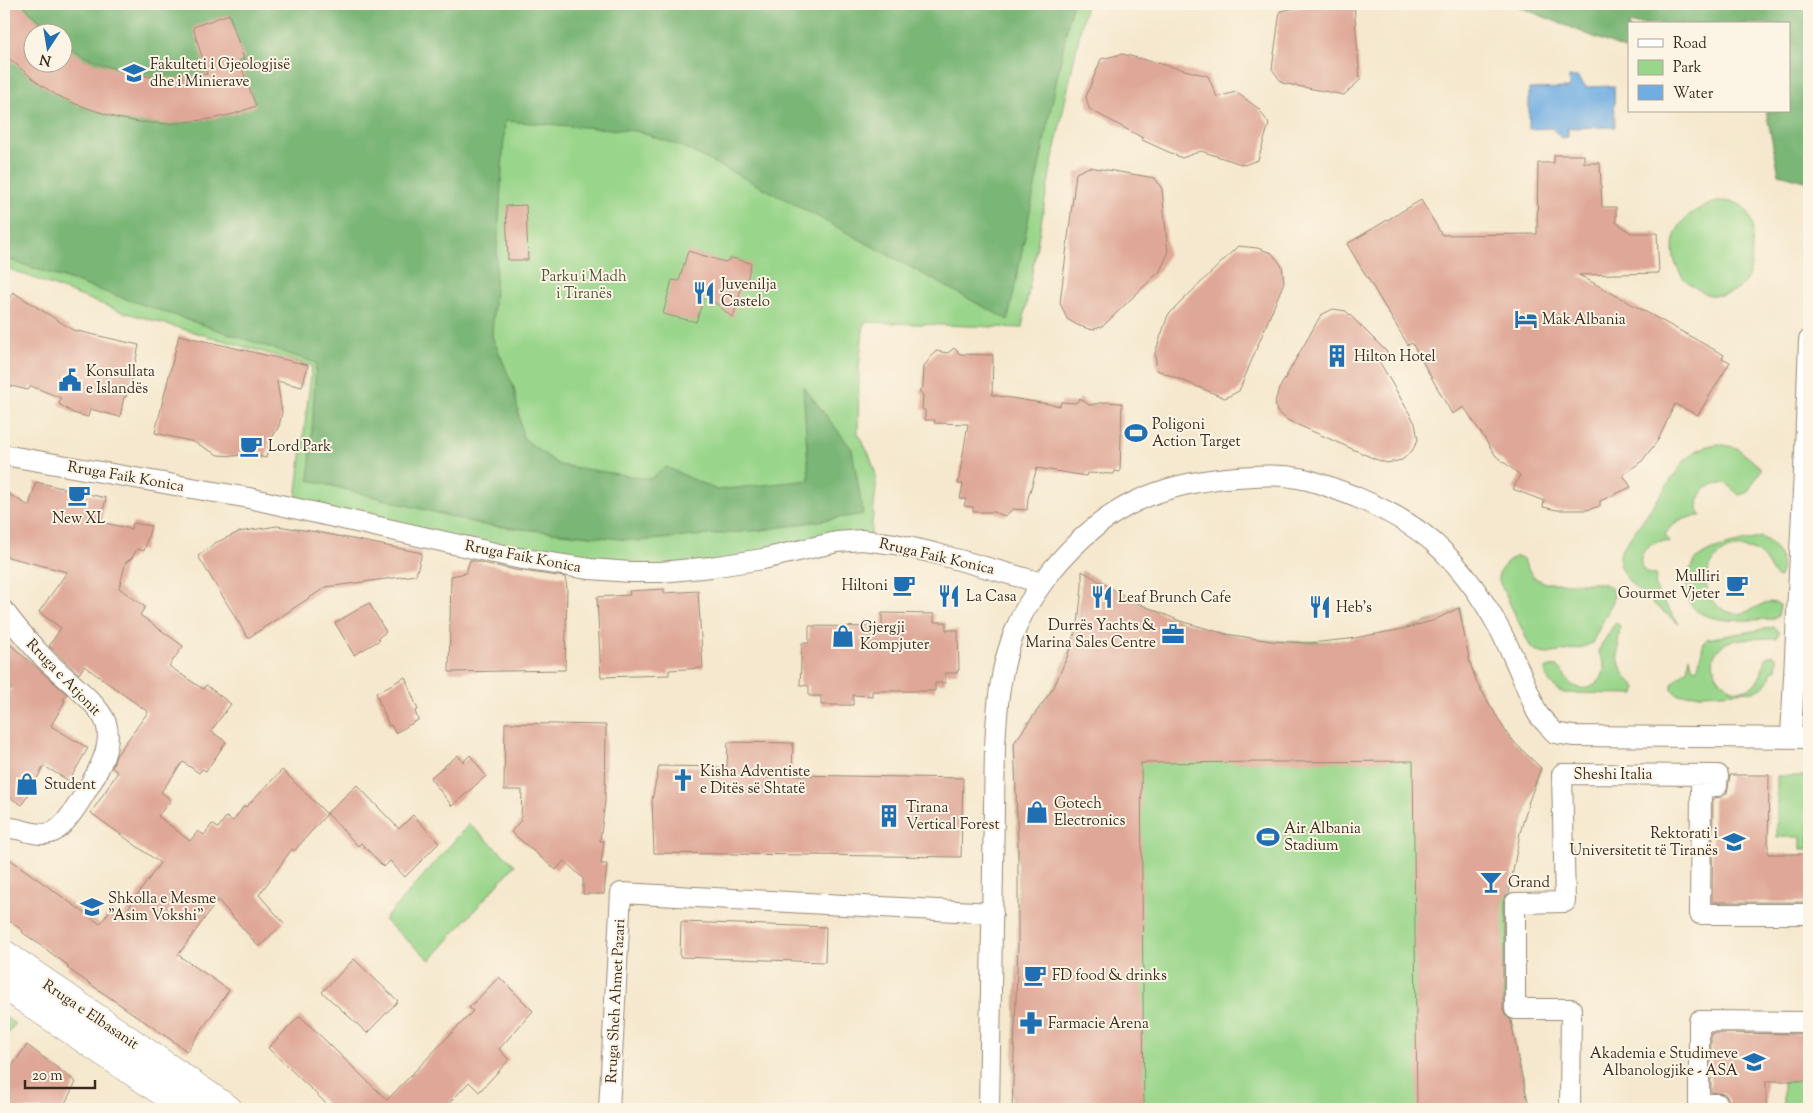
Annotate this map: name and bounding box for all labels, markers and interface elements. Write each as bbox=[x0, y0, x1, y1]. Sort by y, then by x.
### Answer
north arrow bbox=[22, 22, 72, 72]
legend bbox=[1628, 22, 1790, 112]
text: Road bbox=[1673, 34, 1707, 55]
text: N bbox=[38, 48, 53, 70]
place label: Fakulteti i Gjeologjisë dhe i Minierave bbox=[150, 55, 290, 93]
text: Park bbox=[1673, 58, 1702, 79]
school or university icon: Fakulteti i Gjeologjisë dhe i Minierave bbox=[121, 60, 147, 86]
text: Water bbox=[1673, 84, 1714, 105]
park label: Parku i Madh i Tiranës bbox=[541, 267, 627, 305]
place label: Juvenilja Castelo bbox=[720, 275, 777, 313]
restaurant icon: Juvenilja Castelo bbox=[691, 280, 717, 306]
hotel icon: Mak Albania bbox=[1513, 306, 1539, 332]
place label: Mak Albania bbox=[1542, 310, 1626, 331]
building icon: Hilton Hotel bbox=[1324, 343, 1350, 369]
place label: Hilton Hotel bbox=[1354, 347, 1436, 368]
place label: Konsullata e Islandës bbox=[86, 362, 155, 400]
public building icon: Konsullata e Islandës bbox=[57, 367, 83, 393]
place label: Poligoni Action Target bbox=[1152, 415, 1241, 453]
sports icon: Poligoni Action Target bbox=[1123, 420, 1149, 446]
cafe icon: Lord Park bbox=[238, 433, 264, 459]
place label: Lord Park bbox=[268, 437, 331, 458]
street label: Rruga Faik Konica bbox=[66, 457, 186, 498]
cafe icon: New XL bbox=[66, 482, 92, 508]
place label: New XL bbox=[52, 509, 106, 530]
street label: Rruga Faik Konica bbox=[877, 534, 997, 581]
street label: Rruga Faik Konica bbox=[463, 536, 583, 579]
place label: Mulliri Gourmet Vjeter bbox=[1618, 567, 1720, 605]
cafe icon: Hiltoni bbox=[891, 572, 917, 598]
cafe icon: Mulliri Gourmet Vjeter bbox=[1724, 572, 1750, 598]
place label: Hiltoni bbox=[841, 576, 888, 597]
restaurant icon: La Casa bbox=[936, 583, 962, 609]
restaurant icon: Leaf Brunch Cafe bbox=[1089, 584, 1115, 610]
place label: La Casa bbox=[966, 587, 1017, 608]
place label: Leaf Brunch Cafe bbox=[1118, 588, 1231, 609]
restaurant icon: Heb's bbox=[1307, 594, 1333, 620]
place label: Heb's bbox=[1336, 598, 1372, 619]
place label: Durrës Yachts & Marina Sales Centre bbox=[1026, 616, 1157, 654]
place label: Gjergji Kompjuter bbox=[860, 618, 930, 656]
office icon: Durrës Yachts & Marina Sales Centre bbox=[1160, 621, 1186, 647]
shop icon: Gjergji Kompjuter bbox=[830, 623, 856, 649]
street label: Rruga e Atjonit bbox=[21, 635, 105, 721]
place label: Kisha Adventiste e Ditës së Shtatë bbox=[700, 762, 810, 800]
street label: Sheshi Italia bbox=[1573, 765, 1653, 786]
church icon: Kisha Adventiste e Ditës së Shtatë bbox=[670, 767, 696, 793]
shop icon: Student bbox=[14, 771, 40, 797]
place label: Student bbox=[44, 775, 96, 796]
place label: Gotech Electronics bbox=[1054, 794, 1126, 832]
place label: Tirana Vertical Forest bbox=[906, 798, 1000, 836]
shop icon: Gotech Electronics bbox=[1024, 799, 1050, 825]
building icon: Tirana Vertical Forest bbox=[876, 803, 902, 829]
place label: Air Albania Stadium bbox=[1284, 819, 1361, 857]
sports icon: Air Albania Stadium bbox=[1255, 824, 1281, 850]
place label: Rektorati i Universitetit të Tiranës bbox=[1569, 824, 1718, 862]
school or university icon: Rektorati i Universitetit të Tiranës bbox=[1721, 829, 1747, 855]
bar icon: Grand bbox=[1478, 869, 1504, 895]
place label: Grand bbox=[1508, 873, 1551, 894]
place label: Shkolla e Mesme "Asim Vokshi" bbox=[108, 889, 216, 927]
school or university icon: Shkolla e Mesme "Asim Vokshi" bbox=[79, 894, 105, 920]
street label: Rruga Sheh Ahmet Pazari bbox=[602, 918, 631, 1084]
cafe icon: FD food & drinks bbox=[1022, 962, 1048, 988]
place label: FD food & drinks bbox=[1052, 966, 1167, 987]
street label: Rruga e Elbasanit bbox=[38, 975, 142, 1055]
pharmacy icon: Farmacie Arena bbox=[1018, 1010, 1044, 1036]
place label: Farmacie Arena bbox=[1048, 1014, 1149, 1035]
place label: Akademia e Studimeve Albanologjike - ASA bbox=[1590, 1044, 1738, 1082]
school or university icon: Akademia e Studimeve Albanologjike - ASA bbox=[1741, 1049, 1767, 1075]
scale bar bbox=[25, 1058, 95, 1090]
text: 20 m bbox=[32, 1066, 63, 1087]

